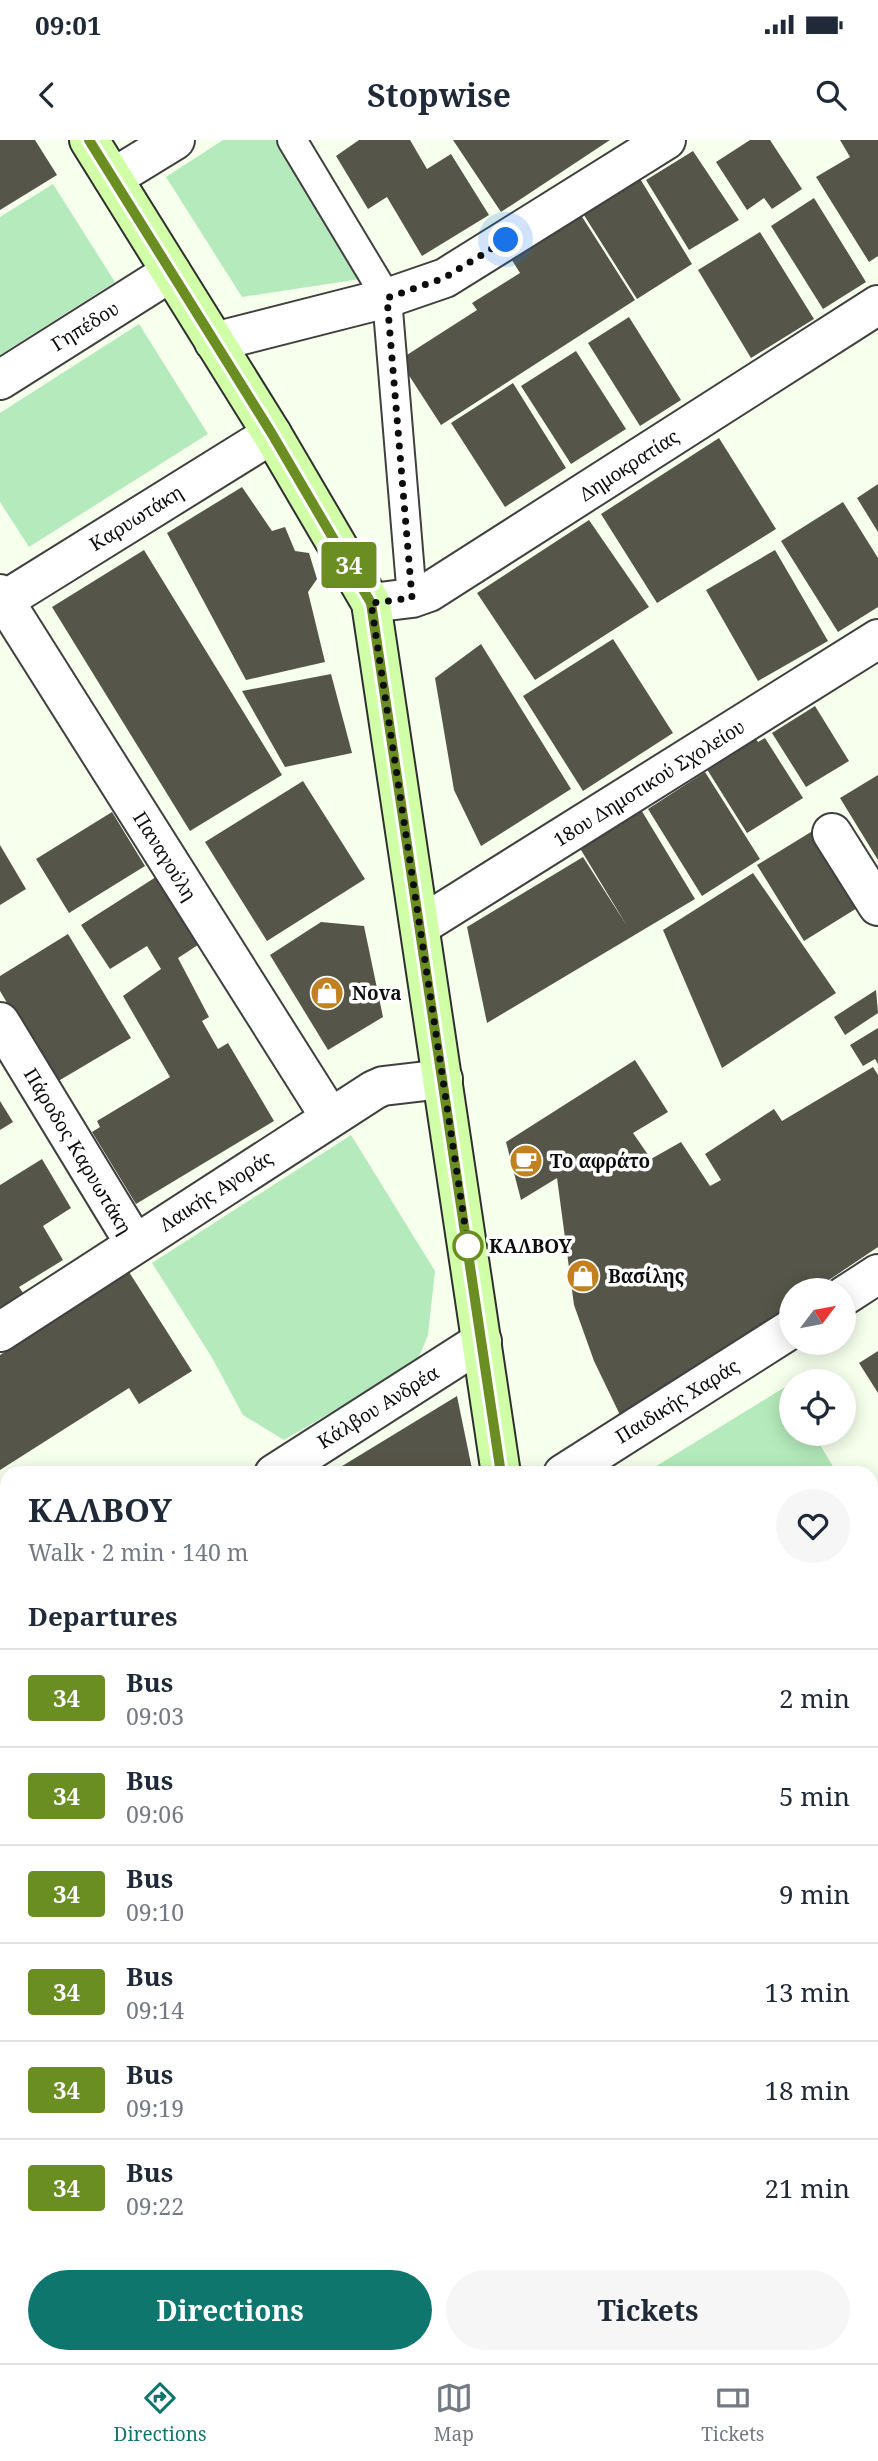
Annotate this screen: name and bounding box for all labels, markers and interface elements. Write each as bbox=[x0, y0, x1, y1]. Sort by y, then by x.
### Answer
text: 09:01 bbox=[35, 7, 102, 43]
text: Stopwise bbox=[367, 73, 511, 116]
icon: back bbox=[28, 76, 66, 114]
icon: search bbox=[812, 76, 850, 114]
your location bbox=[488, 222, 523, 257]
street label: Γηπέδου bbox=[46, 295, 124, 357]
street label: Δημοκρατίας bbox=[574, 423, 684, 507]
street label: Καρυωτάκη bbox=[85, 479, 187, 557]
line badge: 34 bbox=[318, 542, 380, 588]
text: 34 bbox=[335, 548, 363, 581]
street label: 18ου Δημοτικού Σχολείου bbox=[548, 713, 750, 853]
street label: Παναγούλη bbox=[127, 806, 203, 906]
shop icon: Nova bbox=[308, 974, 346, 1012]
place label: Nova bbox=[352, 980, 402, 1006]
street label: Πάροδος Καρυωτάκη bbox=[18, 1063, 138, 1239]
cafe icon: Το αφράτο bbox=[507, 1142, 545, 1180]
street label: Λαικής Αγοράς bbox=[154, 1145, 278, 1237]
place label: Το αφράτο bbox=[550, 1148, 650, 1174]
marker: ΚΑΛΒΟΥ bbox=[453, 1231, 483, 1261]
place label: ΚΑΛΒΟΥ bbox=[489, 1233, 573, 1259]
shop icon: Βασίλης bbox=[564, 1257, 602, 1295]
place label: Βασίλης bbox=[608, 1263, 685, 1289]
north arrow bbox=[779, 1278, 856, 1354]
map controls bbox=[779, 1278, 856, 1446]
street label: Παιδικής Χαράς bbox=[610, 1353, 744, 1449]
street label: Κάλβου Ανδρέα bbox=[312, 1359, 444, 1455]
button: locate bbox=[779, 1369, 856, 1446]
text: ΚΑΛΒΟΥ bbox=[28, 1487, 172, 1532]
button: heart bbox=[776, 1489, 850, 1563]
text: Walk · 2 min · 140 m bbox=[28, 1536, 248, 1568]
text: Departures bbox=[28, 1598, 178, 1634]
text: Bus bbox=[126, 1664, 173, 1700]
text: 2 min bbox=[779, 1680, 850, 1716]
text: 34 bbox=[53, 1681, 80, 1714]
text: 09:03 bbox=[126, 1700, 184, 1732]
text: Bus bbox=[126, 1762, 173, 1798]
text: 5 min bbox=[779, 1778, 850, 1814]
text: 34 bbox=[53, 1779, 80, 1812]
text: 09:06 bbox=[126, 1798, 184, 1830]
text: Bus bbox=[126, 1860, 173, 1896]
text: 9 min bbox=[779, 1876, 850, 1912]
text: 34 bbox=[53, 1877, 80, 1910]
text: 09:10 bbox=[126, 1896, 184, 1928]
text: Bus bbox=[126, 1958, 173, 1994]
text: 13 min bbox=[765, 1974, 850, 2010]
text: 34 bbox=[53, 1975, 80, 2008]
text: 09:14 bbox=[126, 1994, 184, 2026]
text: Bus bbox=[126, 2056, 173, 2092]
text: 18 min bbox=[765, 2072, 850, 2108]
text: 34 bbox=[53, 2073, 80, 2106]
text: 09:19 bbox=[126, 2092, 184, 2124]
text: Bus bbox=[126, 2154, 173, 2190]
text: 21 min bbox=[765, 2170, 850, 2206]
text: 34 bbox=[53, 2171, 80, 2204]
text: 09:22 bbox=[126, 2190, 184, 2222]
button: Directions bbox=[28, 2270, 432, 2350]
button: Tickets bbox=[446, 2270, 850, 2350]
tab: Directions bbox=[114, 2379, 207, 2447]
tab: Map bbox=[434, 2379, 474, 2447]
tab: Tickets bbox=[701, 2379, 764, 2447]

